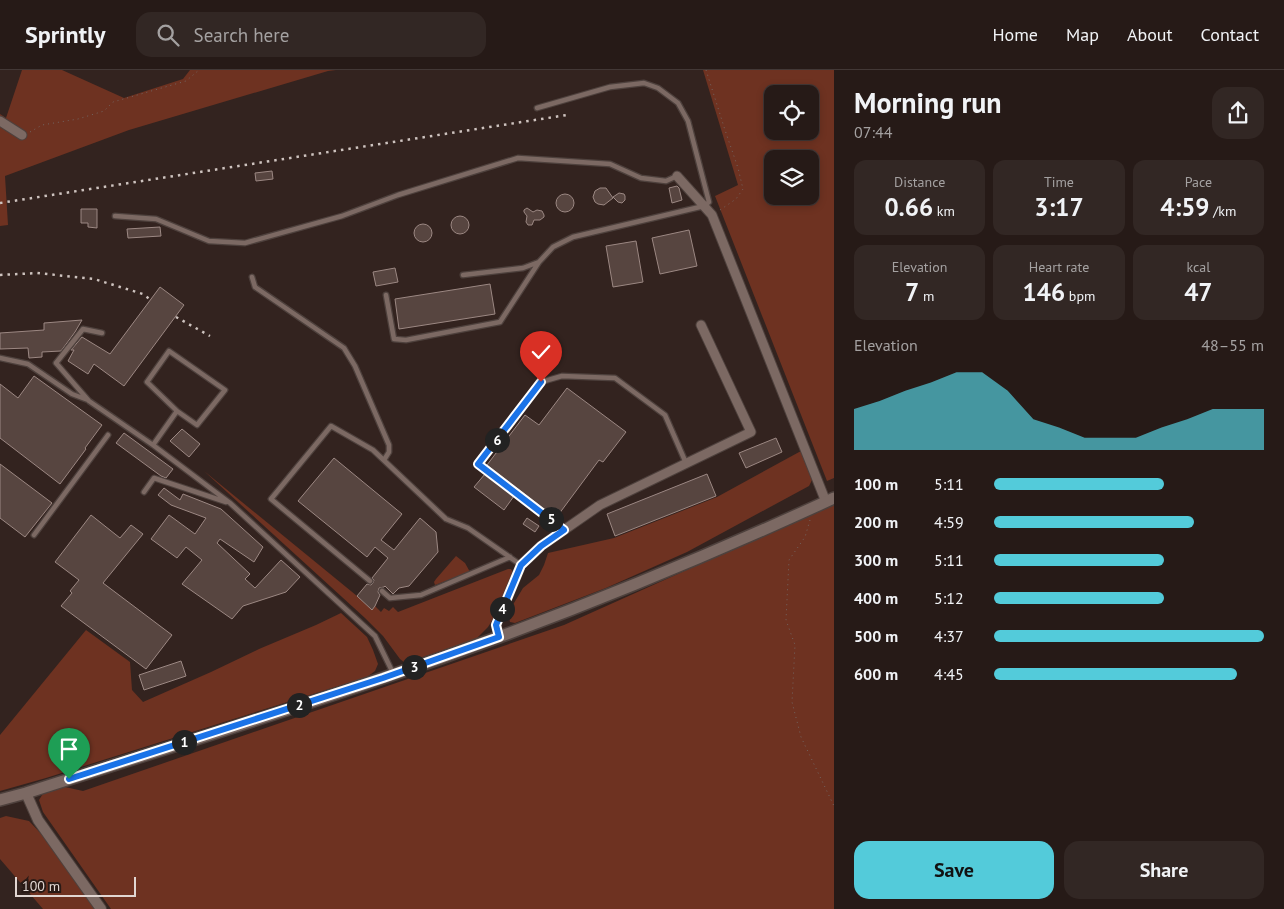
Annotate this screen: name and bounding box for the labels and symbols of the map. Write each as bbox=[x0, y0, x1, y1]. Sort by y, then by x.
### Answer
pin bbox=[520, 331, 562, 382]
pin: 6 bbox=[484, 428, 510, 452]
pin: 5 bbox=[538, 506, 564, 532]
pin: 4 bbox=[490, 596, 514, 622]
pin: 3 bbox=[402, 654, 426, 680]
pin: 2 bbox=[286, 692, 312, 718]
pin bbox=[48, 728, 90, 779]
pin: 1 bbox=[172, 730, 196, 754]
scale bar bbox=[15, 874, 136, 897]

